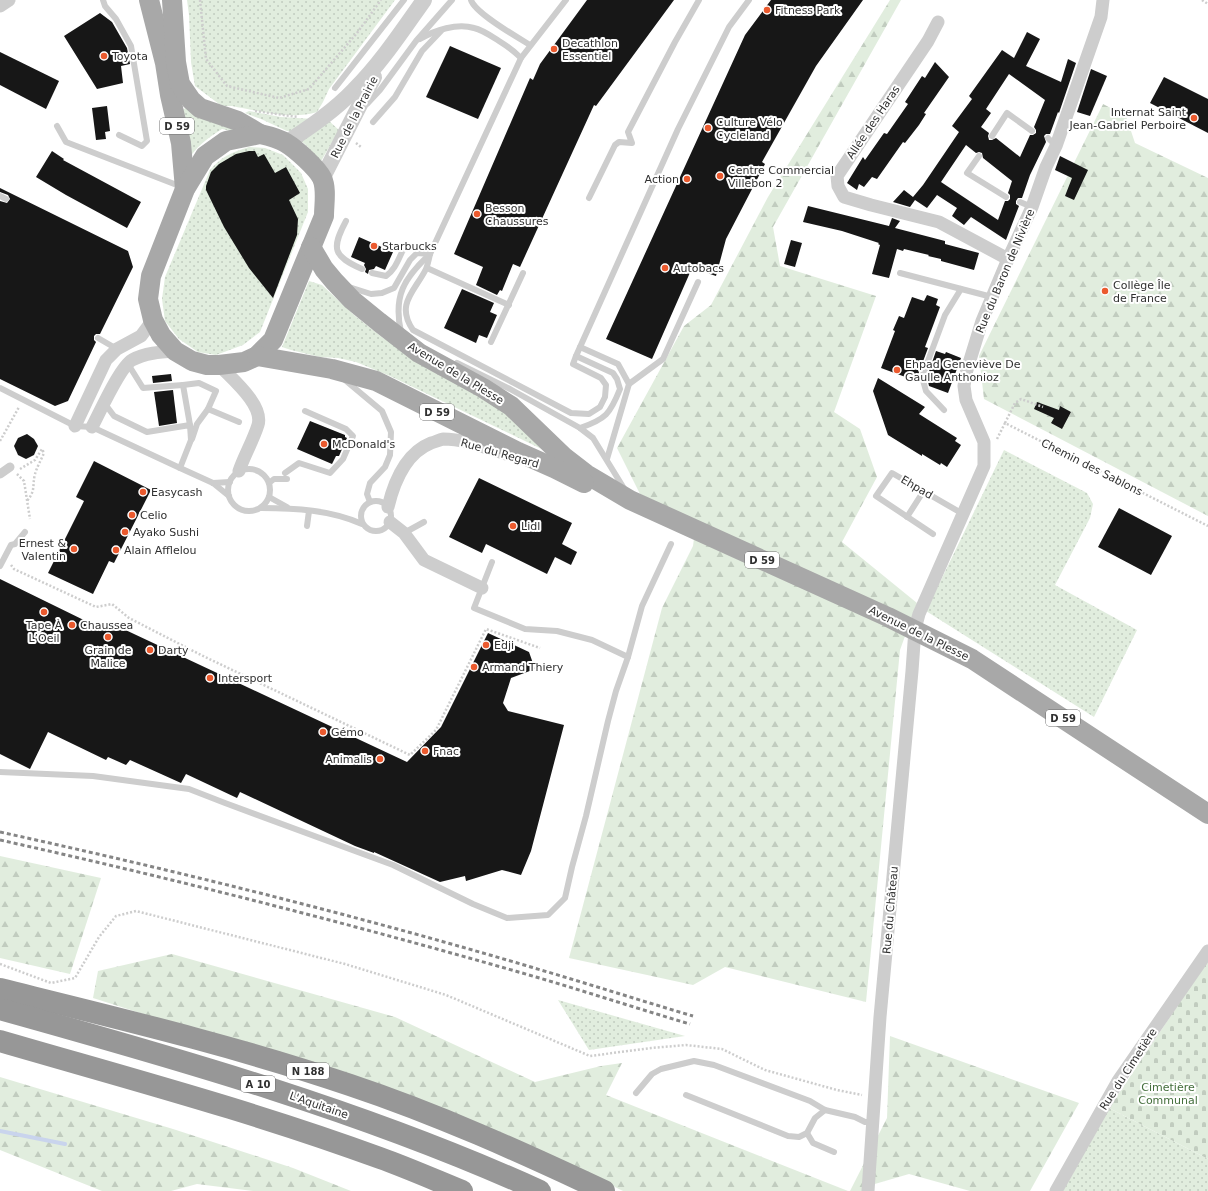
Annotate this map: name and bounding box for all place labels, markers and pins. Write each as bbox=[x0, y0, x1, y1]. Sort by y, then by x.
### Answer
place label: Fitness Park bbox=[775, 4, 841, 17]
marker: Fitness Park bbox=[762, 5, 772, 15]
place label: Decathlon Essentiel bbox=[562, 37, 618, 63]
marker: Decathlon Essentiel bbox=[549, 44, 559, 54]
place label: Toyota bbox=[111, 50, 148, 63]
marker: Toyota bbox=[99, 51, 109, 61]
place label: Internat Saint Jean-Gabriel Perboire bbox=[1068, 106, 1187, 132]
marker: Internat Saint Jean-Gabriel Perboire bbox=[1189, 113, 1199, 123]
place label: Culture Vélo Cycleland bbox=[716, 116, 783, 142]
marker: Culture Vélo Cycleland bbox=[703, 123, 713, 133]
place label: Centre Commercial Villebon 2 bbox=[728, 164, 834, 190]
marker: Centre Commercial Villebon 2 bbox=[715, 171, 725, 181]
place label: Action bbox=[645, 173, 679, 186]
marker: Action bbox=[682, 174, 692, 184]
place label: Besson Chaussures bbox=[485, 202, 549, 228]
marker: Besson Chaussures bbox=[472, 209, 482, 219]
place label: Starbucks bbox=[382, 240, 437, 253]
marker: Starbucks bbox=[369, 241, 379, 251]
place label: Autobacs bbox=[673, 262, 724, 275]
marker: Autobacs bbox=[660, 263, 670, 273]
place label: Collège Île de France bbox=[1113, 279, 1171, 305]
marker: Collège Île de France bbox=[1100, 286, 1110, 296]
place label: Ehpad Geneviève De Gaulle Anthonioz bbox=[905, 358, 1021, 384]
marker: Ehpad Geneviève De Gaulle Anthonioz bbox=[892, 365, 902, 375]
place label: McDonald's bbox=[332, 438, 396, 451]
marker: McDonald's bbox=[319, 439, 329, 449]
place label: Easycash bbox=[151, 486, 202, 499]
marker: Easycash bbox=[138, 487, 148, 497]
place label: Celio bbox=[140, 509, 168, 522]
marker: Celio bbox=[127, 510, 137, 520]
place label: Lidl bbox=[521, 520, 540, 533]
marker: Lidl bbox=[508, 521, 518, 531]
place label: Ayako Sushi bbox=[133, 526, 199, 539]
marker: Ayako Sushi bbox=[120, 527, 130, 537]
place label: Ernest & Valentin bbox=[19, 537, 66, 563]
marker: Ernest & Valentin bbox=[69, 544, 79, 554]
place label: Alain Afflelou bbox=[124, 544, 197, 557]
marker: Alain Afflelou bbox=[111, 545, 121, 555]
marker: Tape À L’Oeil bbox=[39, 607, 49, 617]
place label: Tape À L’Oeil bbox=[25, 619, 63, 645]
place label: Chaussea bbox=[80, 619, 133, 632]
marker: Chaussea bbox=[67, 620, 77, 630]
marker: Grain de Malice bbox=[103, 632, 113, 642]
place label: Edji bbox=[494, 639, 514, 652]
marker: Edji bbox=[481, 640, 491, 650]
place label: Grain de Malice bbox=[84, 644, 132, 670]
place label: Darty bbox=[158, 644, 189, 657]
marker: Darty bbox=[145, 645, 155, 655]
place label: Armand Thiery bbox=[482, 661, 564, 674]
marker: Armand Thiery bbox=[469, 662, 479, 672]
place label: Intersport bbox=[218, 672, 273, 685]
marker: Intersport bbox=[205, 673, 215, 683]
place label: Gémo bbox=[331, 726, 364, 739]
marker: Gémo bbox=[318, 727, 328, 737]
place label: Fnac bbox=[433, 745, 459, 758]
marker: Fnac bbox=[420, 746, 430, 756]
place label: Animalis bbox=[325, 753, 372, 766]
marker: Animalis bbox=[375, 754, 385, 764]

